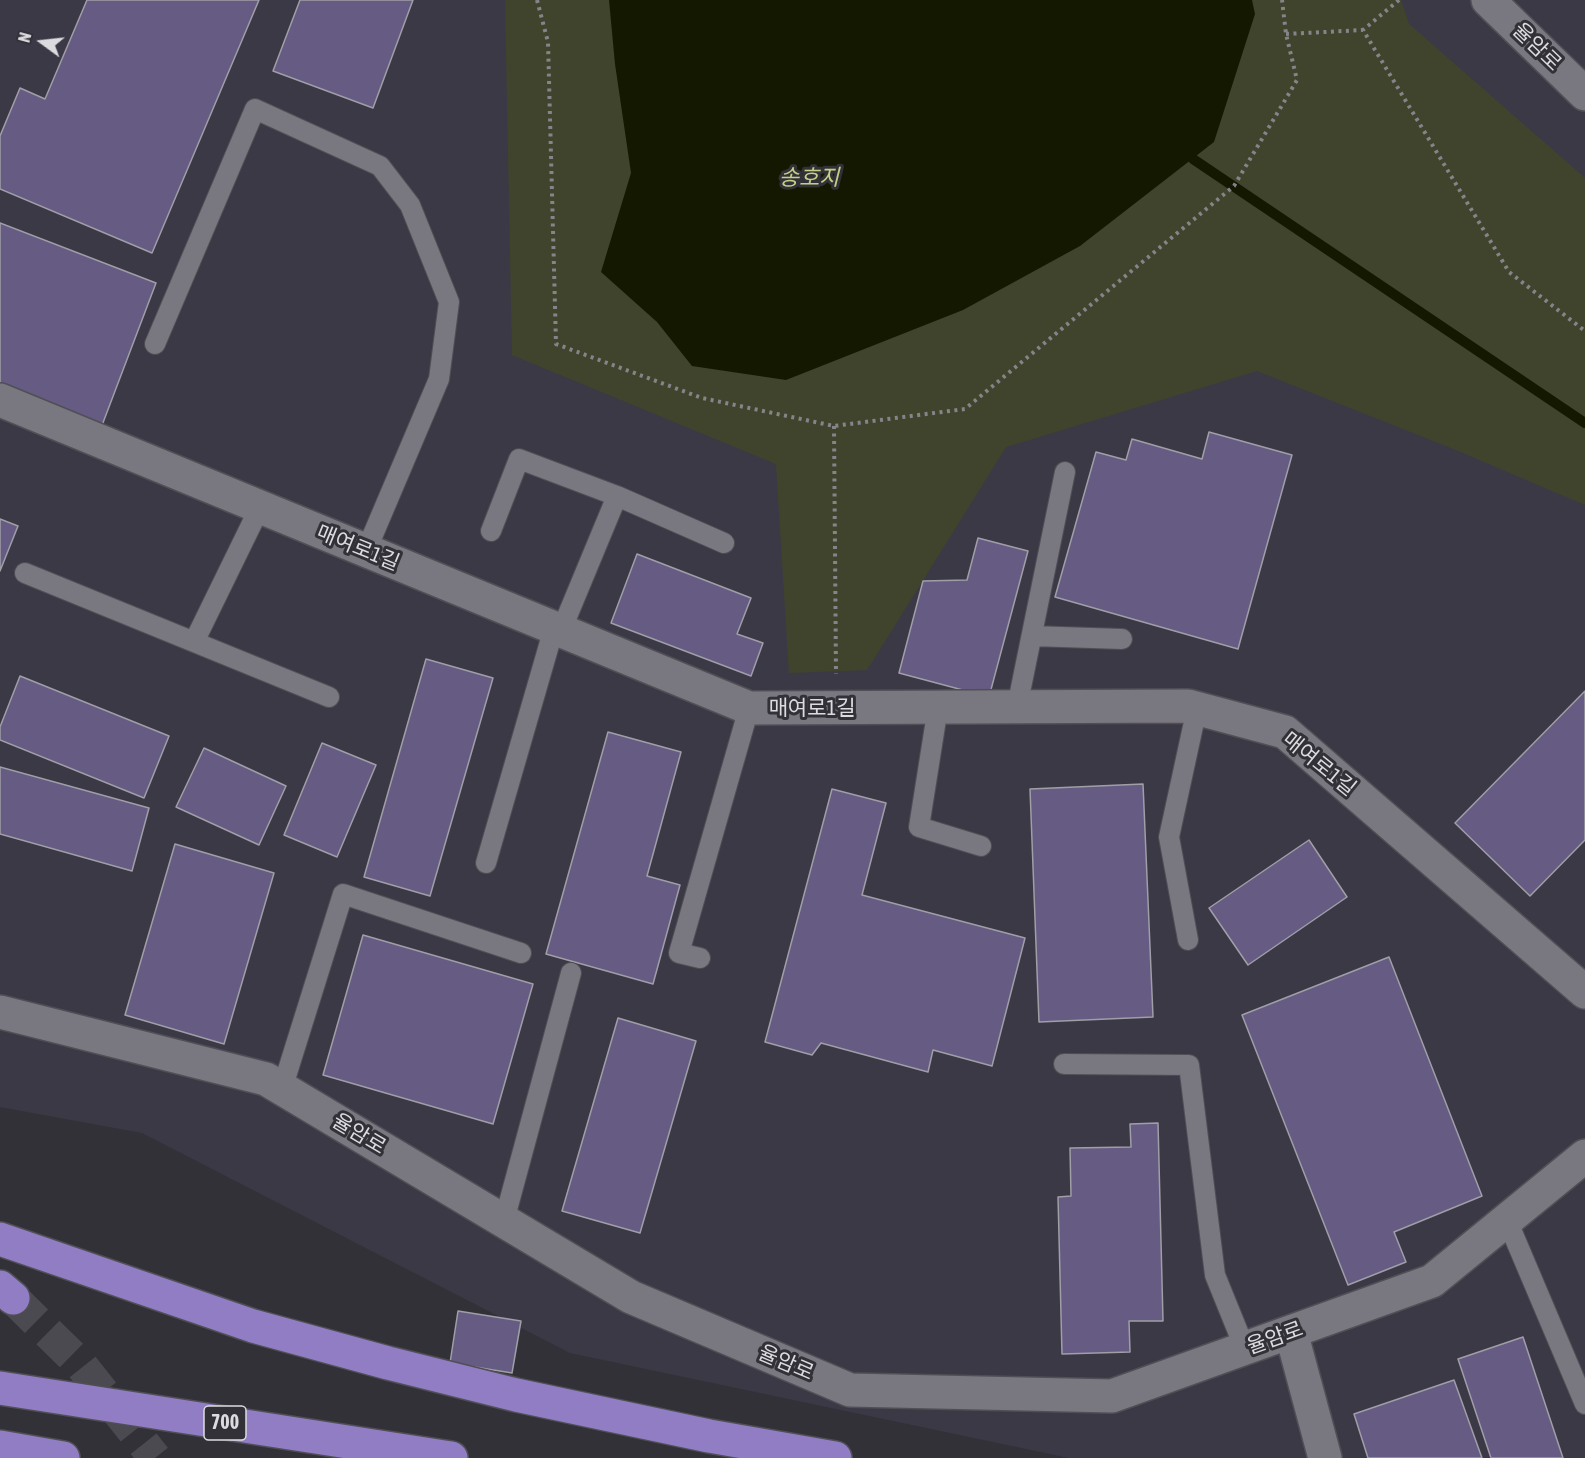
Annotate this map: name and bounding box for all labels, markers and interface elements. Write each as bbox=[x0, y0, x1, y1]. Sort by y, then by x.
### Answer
north arrow bbox=[12, 12, 72, 72]
street label: 율암로 bbox=[1507, 18, 1567, 76]
text: N bbox=[15, 30, 35, 44]
water label: 송호지 bbox=[779, 165, 839, 191]
street label: 매여로1길 bbox=[313, 520, 403, 576]
street label: 매여로1길 bbox=[768, 695, 856, 721]
street label: 매여로1길 bbox=[1277, 727, 1361, 801]
street label: 율암로 bbox=[328, 1108, 390, 1160]
street label: 율암로 bbox=[1243, 1316, 1307, 1360]
street label: 율암로 bbox=[754, 1340, 818, 1386]
road number: 700 bbox=[204, 1406, 246, 1440]

